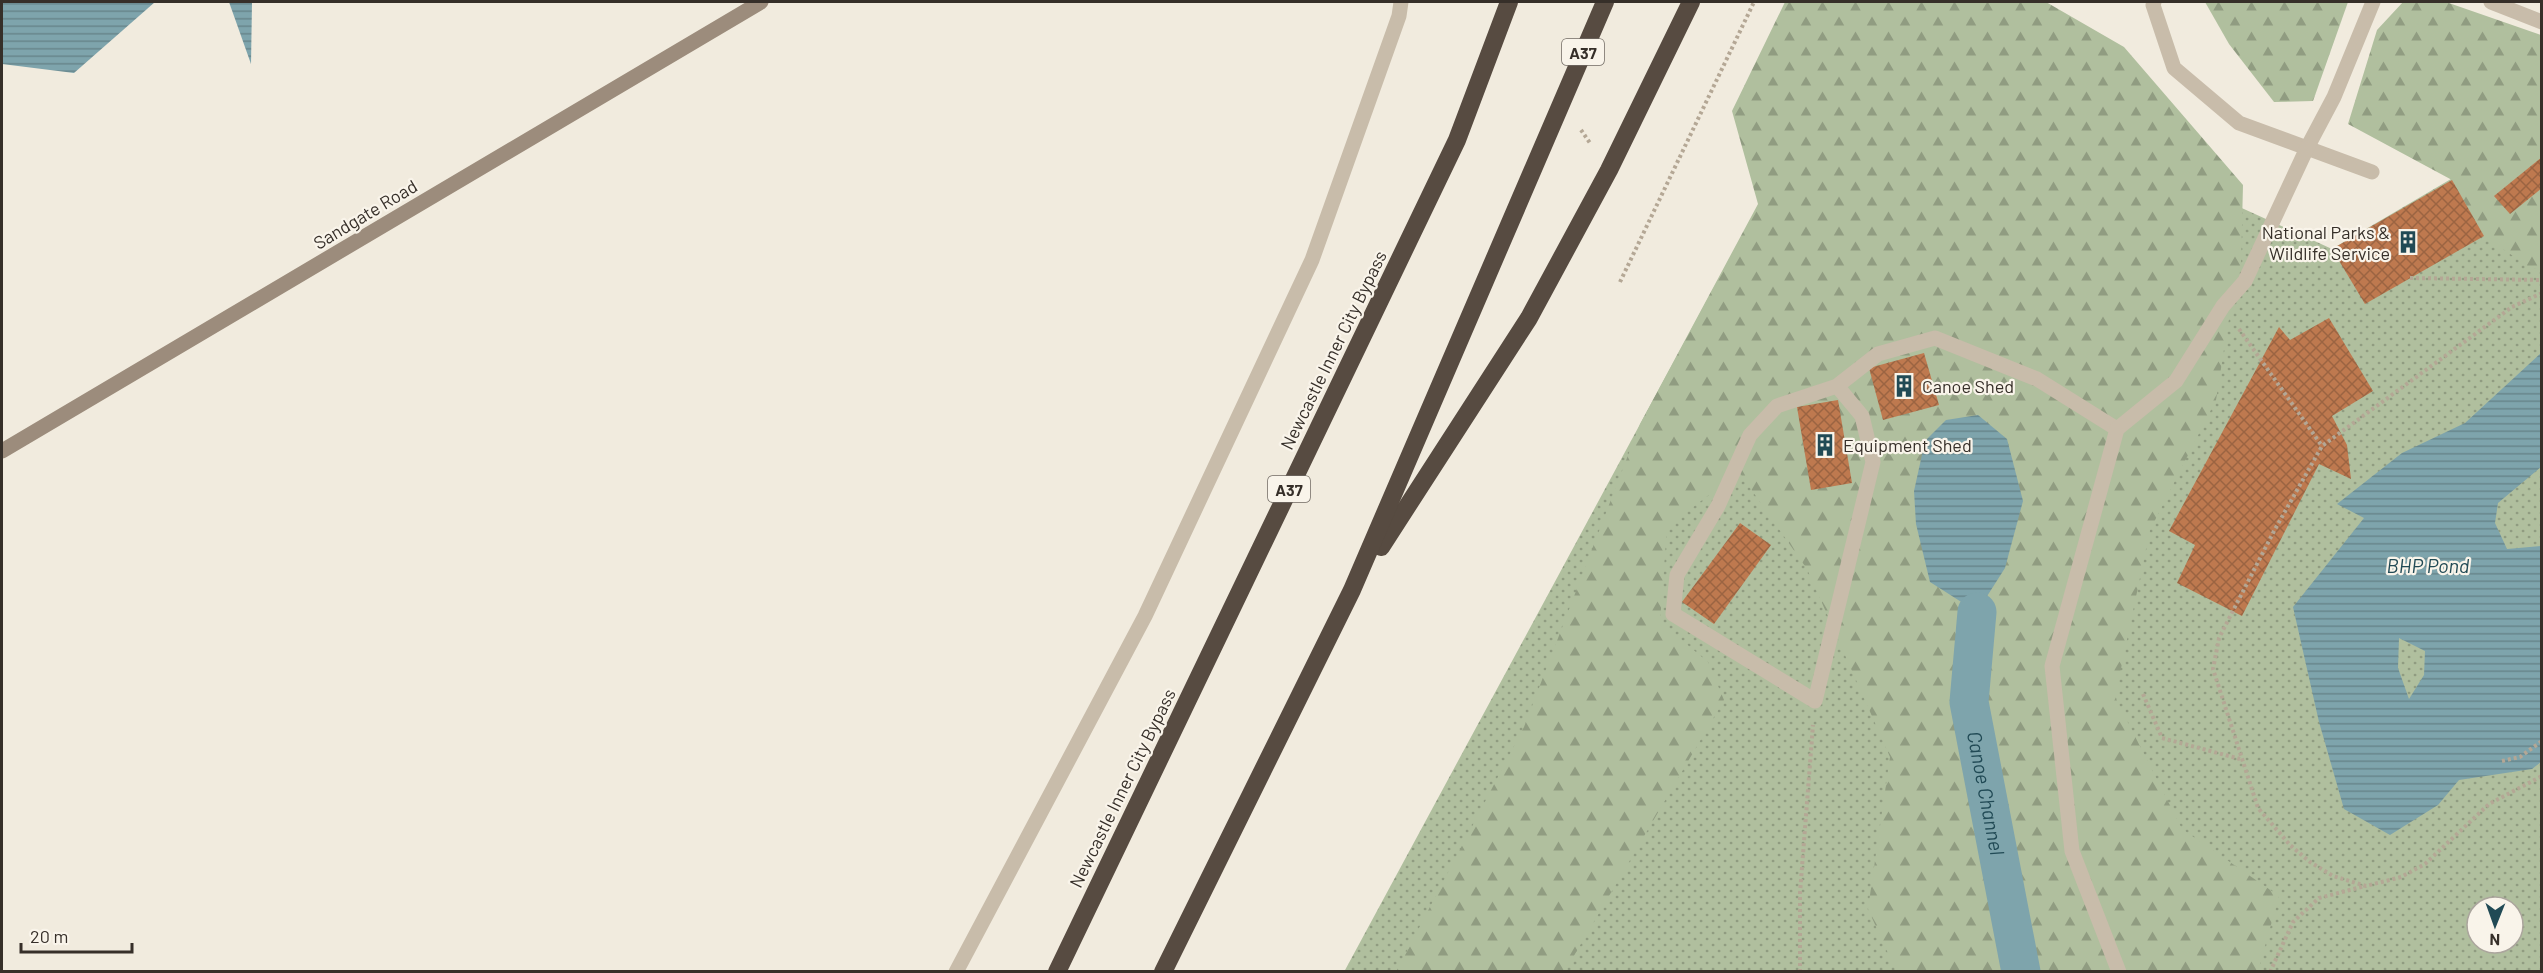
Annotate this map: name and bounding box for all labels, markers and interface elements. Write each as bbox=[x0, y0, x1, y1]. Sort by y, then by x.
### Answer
road number: A37 bbox=[1562, 39, 1604, 65]
street label: Sandgate Road bbox=[309, 174, 421, 254]
place label: National Parks & Wildlife Service bbox=[2262, 221, 2390, 264]
building icon: National Parks & Wildlife Service bbox=[2395, 229, 2421, 255]
street label: Newcastle Inner City Bypass bbox=[1275, 247, 1391, 453]
building icon: Canoe Shed bbox=[1891, 373, 1917, 399]
place label: Canoe Shed bbox=[1922, 375, 2014, 397]
building icon: Equipment Shed bbox=[1812, 432, 1838, 458]
place label: Equipment Shed bbox=[1843, 434, 1972, 456]
road number: A37 bbox=[1268, 476, 1310, 502]
water label: BHP Pond bbox=[2387, 553, 2470, 577]
street label: Newcastle Inner City Bypass bbox=[1064, 685, 1180, 891]
water label: Canoe Channel bbox=[1963, 729, 2010, 858]
north arrow bbox=[2465, 895, 2525, 955]
scale bar bbox=[21, 916, 132, 954]
text: 20 m bbox=[30, 925, 68, 947]
text: N bbox=[2489, 931, 2500, 950]

